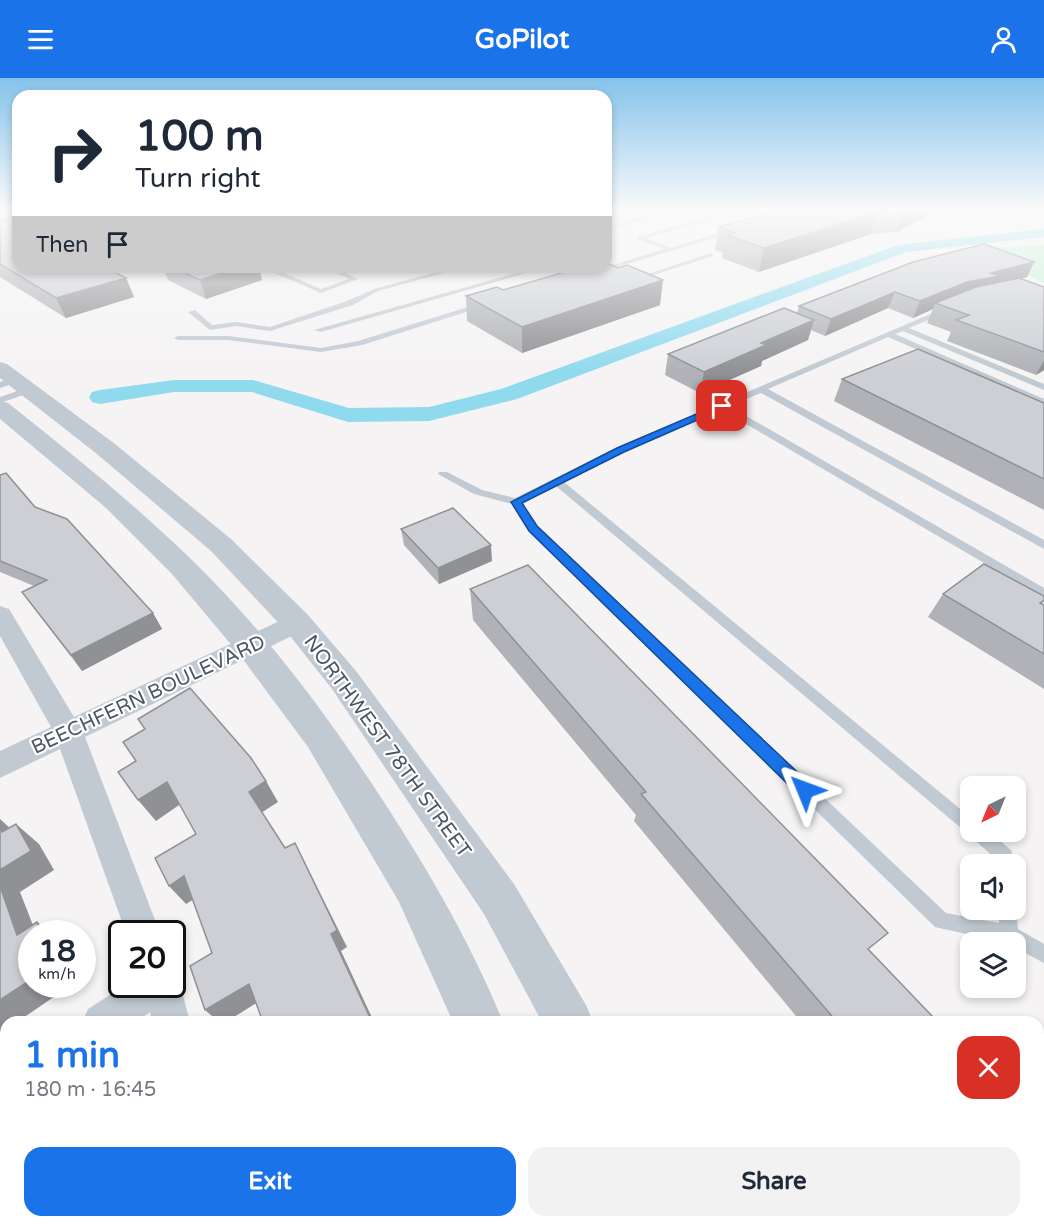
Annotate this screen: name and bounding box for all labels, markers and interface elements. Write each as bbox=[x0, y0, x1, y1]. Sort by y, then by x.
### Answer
icon: menu bbox=[24, 23, 57, 56]
text: GoPilot bbox=[475, 23, 569, 56]
icon: person bbox=[987, 23, 1020, 56]
text: 100 m bbox=[135, 111, 264, 162]
icon: right bbox=[36, 114, 114, 192]
text: Turn right bbox=[135, 162, 261, 195]
icon: arrive bbox=[101, 228, 134, 261]
text: Then bbox=[36, 232, 89, 258]
pin bbox=[696, 380, 747, 431]
icon: arrive bbox=[705, 389, 738, 422]
street label: BEECHFERN BOULEVARD bbox=[28, 630, 269, 760]
street label: NORTHWEST 78TH STREET bbox=[298, 631, 476, 862]
position arrow bbox=[773, 758, 837, 822]
north arrow bbox=[960, 776, 1026, 842]
map controls bbox=[960, 776, 1026, 998]
button: sound bbox=[960, 854, 1026, 920]
speed limit sign: 20 bbox=[108, 920, 186, 998]
button: layers bbox=[960, 932, 1026, 998]
text: 18 bbox=[38, 933, 76, 970]
text: km/h bbox=[38, 965, 76, 983]
text: 1 min bbox=[24, 1034, 120, 1077]
button: close bbox=[957, 1036, 1020, 1099]
text: 180 m · 16:45 bbox=[24, 1078, 156, 1102]
button: Exit bbox=[24, 1147, 516, 1216]
button: Share bbox=[528, 1147, 1020, 1216]

